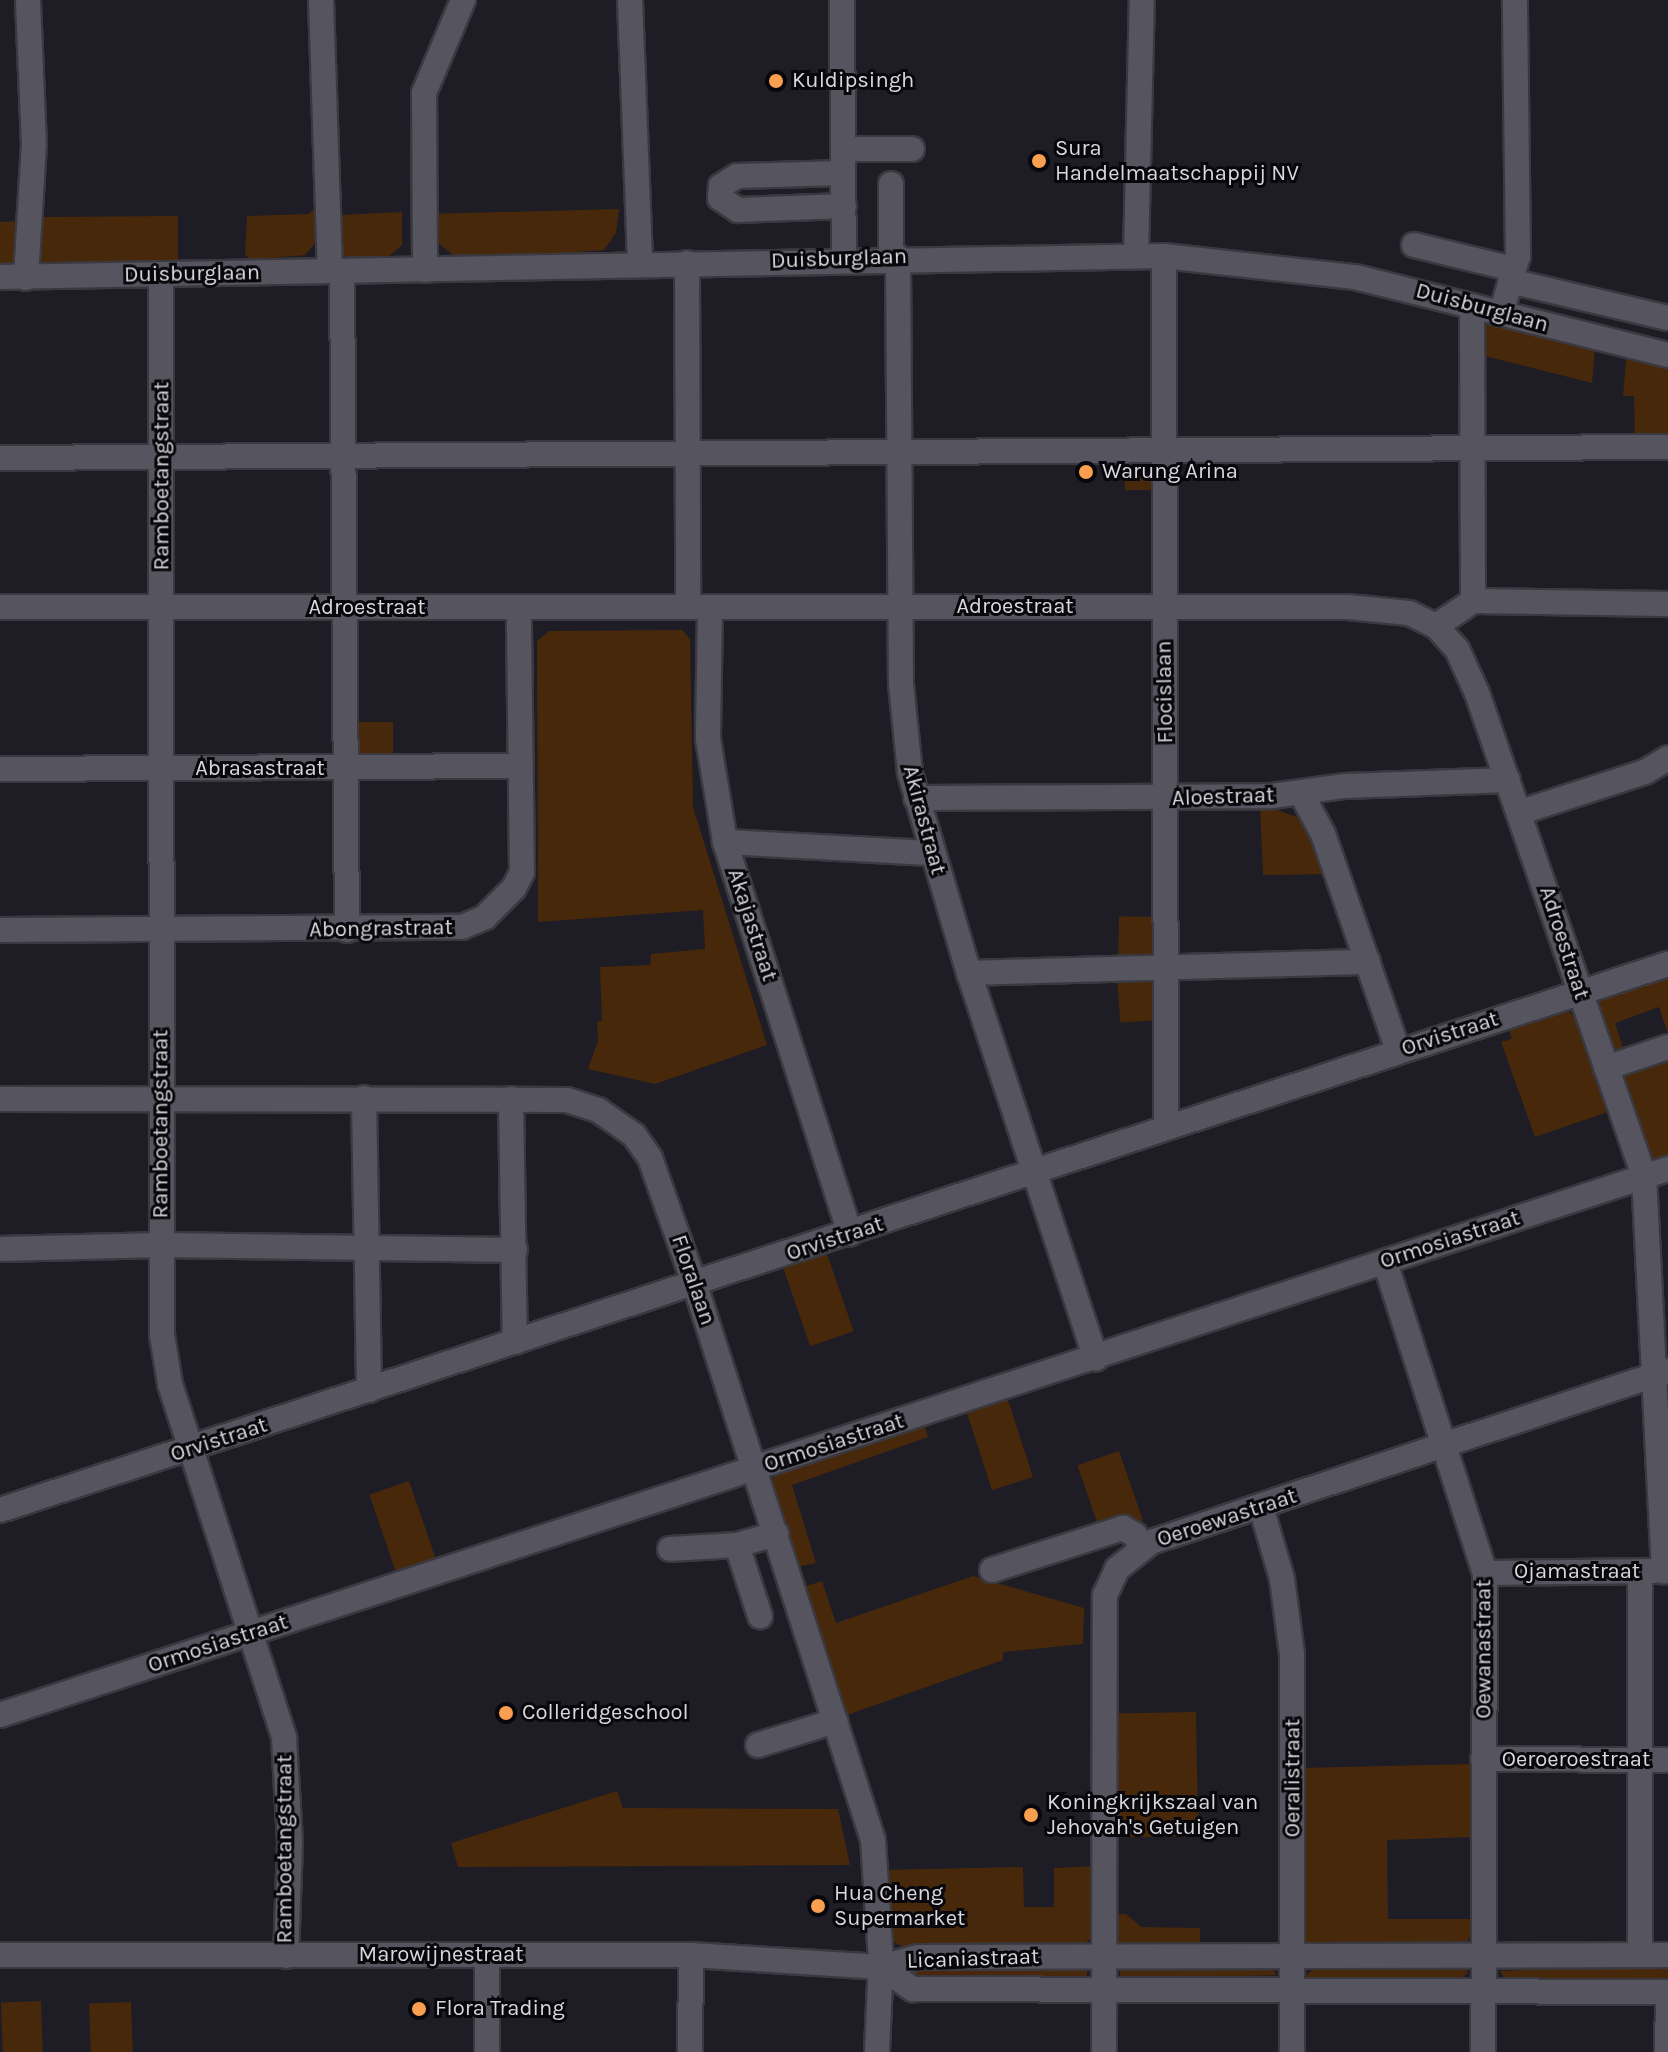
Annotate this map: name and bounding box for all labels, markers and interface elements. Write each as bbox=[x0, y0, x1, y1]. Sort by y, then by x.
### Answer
place label: Kuldipsingh bbox=[792, 68, 914, 94]
marker: Kuldipsingh bbox=[767, 72, 785, 90]
place label: Sura Handelmaatschappij NV bbox=[1055, 135, 1299, 186]
marker: Sura Handelmaatschappij NV bbox=[1030, 152, 1048, 170]
street label: Duisburglaan bbox=[771, 243, 907, 275]
street label: Duisburglaan bbox=[124, 260, 260, 288]
street label: Duisburglaan bbox=[1413, 278, 1551, 338]
street label: Ramboetangstraat bbox=[149, 382, 175, 570]
place label: Warung Arina bbox=[1102, 459, 1238, 485]
marker: Warung Arina bbox=[1077, 463, 1095, 481]
street label: Adroestraat bbox=[956, 594, 1074, 620]
street label: Adroestraat bbox=[308, 595, 426, 621]
street label: Flocislaan bbox=[1151, 640, 1179, 744]
street label: Abrasastraat bbox=[195, 756, 325, 782]
street label: Akirastraat bbox=[897, 763, 951, 877]
street label: Aloestraat bbox=[1171, 782, 1275, 812]
street label: Akajastraat bbox=[721, 866, 783, 984]
street label: Adroestraat bbox=[1533, 883, 1595, 1003]
street label: Abongrastraat bbox=[309, 915, 453, 943]
street label: Orvistraat bbox=[1398, 1006, 1502, 1062]
street label: Ramboetangstraat bbox=[148, 1030, 174, 1218]
street label: Ormosiastraat bbox=[1377, 1205, 1523, 1275]
street label: Orvistraat bbox=[783, 1211, 887, 1267]
street label: Floralaan bbox=[665, 1232, 721, 1328]
street label: Ormosiastraat bbox=[761, 1408, 907, 1478]
street label: Orvistraat bbox=[167, 1412, 271, 1468]
street label: Oeroewastraat bbox=[1154, 1483, 1300, 1553]
street label: Ojamastraat bbox=[1514, 1559, 1640, 1585]
street label: Oewanastraat bbox=[1471, 1579, 1497, 1719]
street label: Ormosiastraat bbox=[145, 1609, 291, 1679]
place label: Colleridgeschool bbox=[522, 1700, 689, 1726]
marker: Colleridgeschool bbox=[497, 1704, 515, 1722]
street label: Oeralistraat bbox=[1280, 1719, 1306, 1837]
street label: Oeroeroestraat bbox=[1502, 1747, 1650, 1773]
street label: Ramboetangstraat bbox=[272, 1755, 298, 1943]
place label: Koningkrijkszaal van Jehovah's Getuigen bbox=[1047, 1789, 1258, 1840]
marker: Koningkrijkszaal van Jehovah's Getuigen bbox=[1022, 1806, 1040, 1824]
place label: Hua Cheng Supermarket bbox=[834, 1880, 965, 1932]
marker: Hua Cheng Supermarket bbox=[809, 1897, 827, 1915]
street label: Marowijnestraat bbox=[359, 1942, 523, 1968]
street label: Licaniastraat bbox=[906, 1943, 1040, 1975]
place label: Flora Trading bbox=[435, 1996, 565, 2022]
marker: Flora Trading bbox=[410, 2000, 428, 2018]

